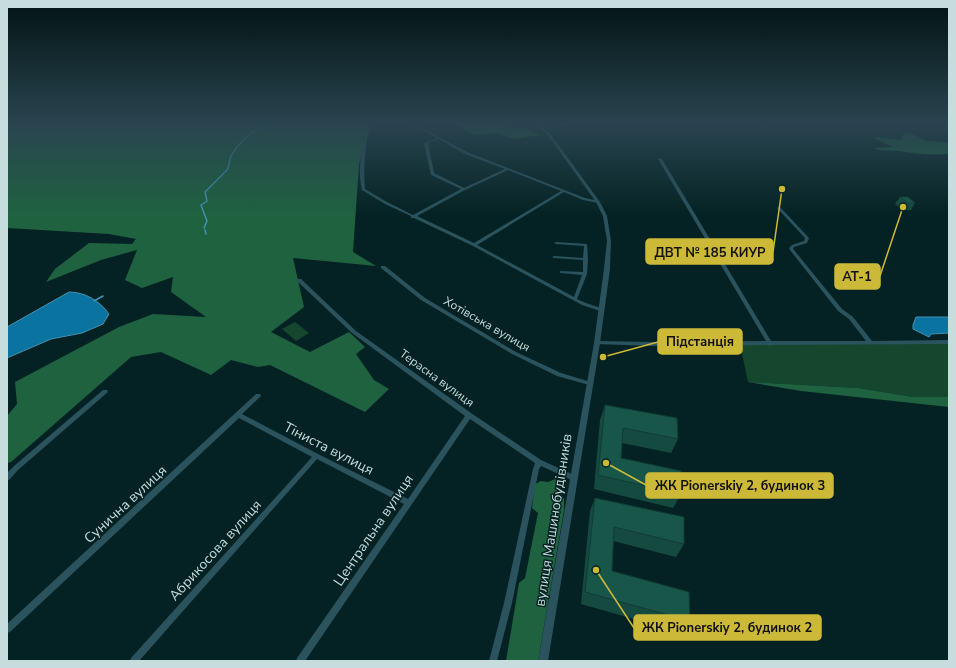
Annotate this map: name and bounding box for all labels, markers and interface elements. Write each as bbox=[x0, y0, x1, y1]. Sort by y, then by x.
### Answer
callout: ДВТ № 185 КИУР bbox=[646, 239, 773, 264]
text: ДВТ № 185 КИУР bbox=[654, 244, 766, 262]
callout: АТ-1 bbox=[835, 264, 880, 289]
text: АТ-1 bbox=[842, 268, 872, 286]
street label: Хотівська вулиця bbox=[441, 293, 533, 355]
callout: Підстанція bbox=[658, 329, 742, 354]
text: Підстанція bbox=[666, 333, 734, 351]
street label: Терасна вулиця bbox=[396, 345, 478, 411]
street label: Тіниста вулиця bbox=[280, 418, 377, 479]
street label: вулиця Машинобудівників bbox=[530, 432, 577, 608]
street label: Сунична вулиця bbox=[80, 461, 171, 548]
street label: Центральна вулиця bbox=[329, 471, 418, 590]
callout: ЖК Pionerskiy 2, будинок 3 bbox=[646, 473, 833, 498]
text: ЖК Pionerskiy 2, будинок 3 bbox=[655, 477, 825, 495]
street label: Абрикосова вулиця bbox=[165, 496, 266, 605]
callout: ЖК Pionerskiy 2, будинок 2 bbox=[634, 615, 821, 640]
text: ЖК Pionerskiy 2, будинок 2 bbox=[642, 619, 812, 637]

